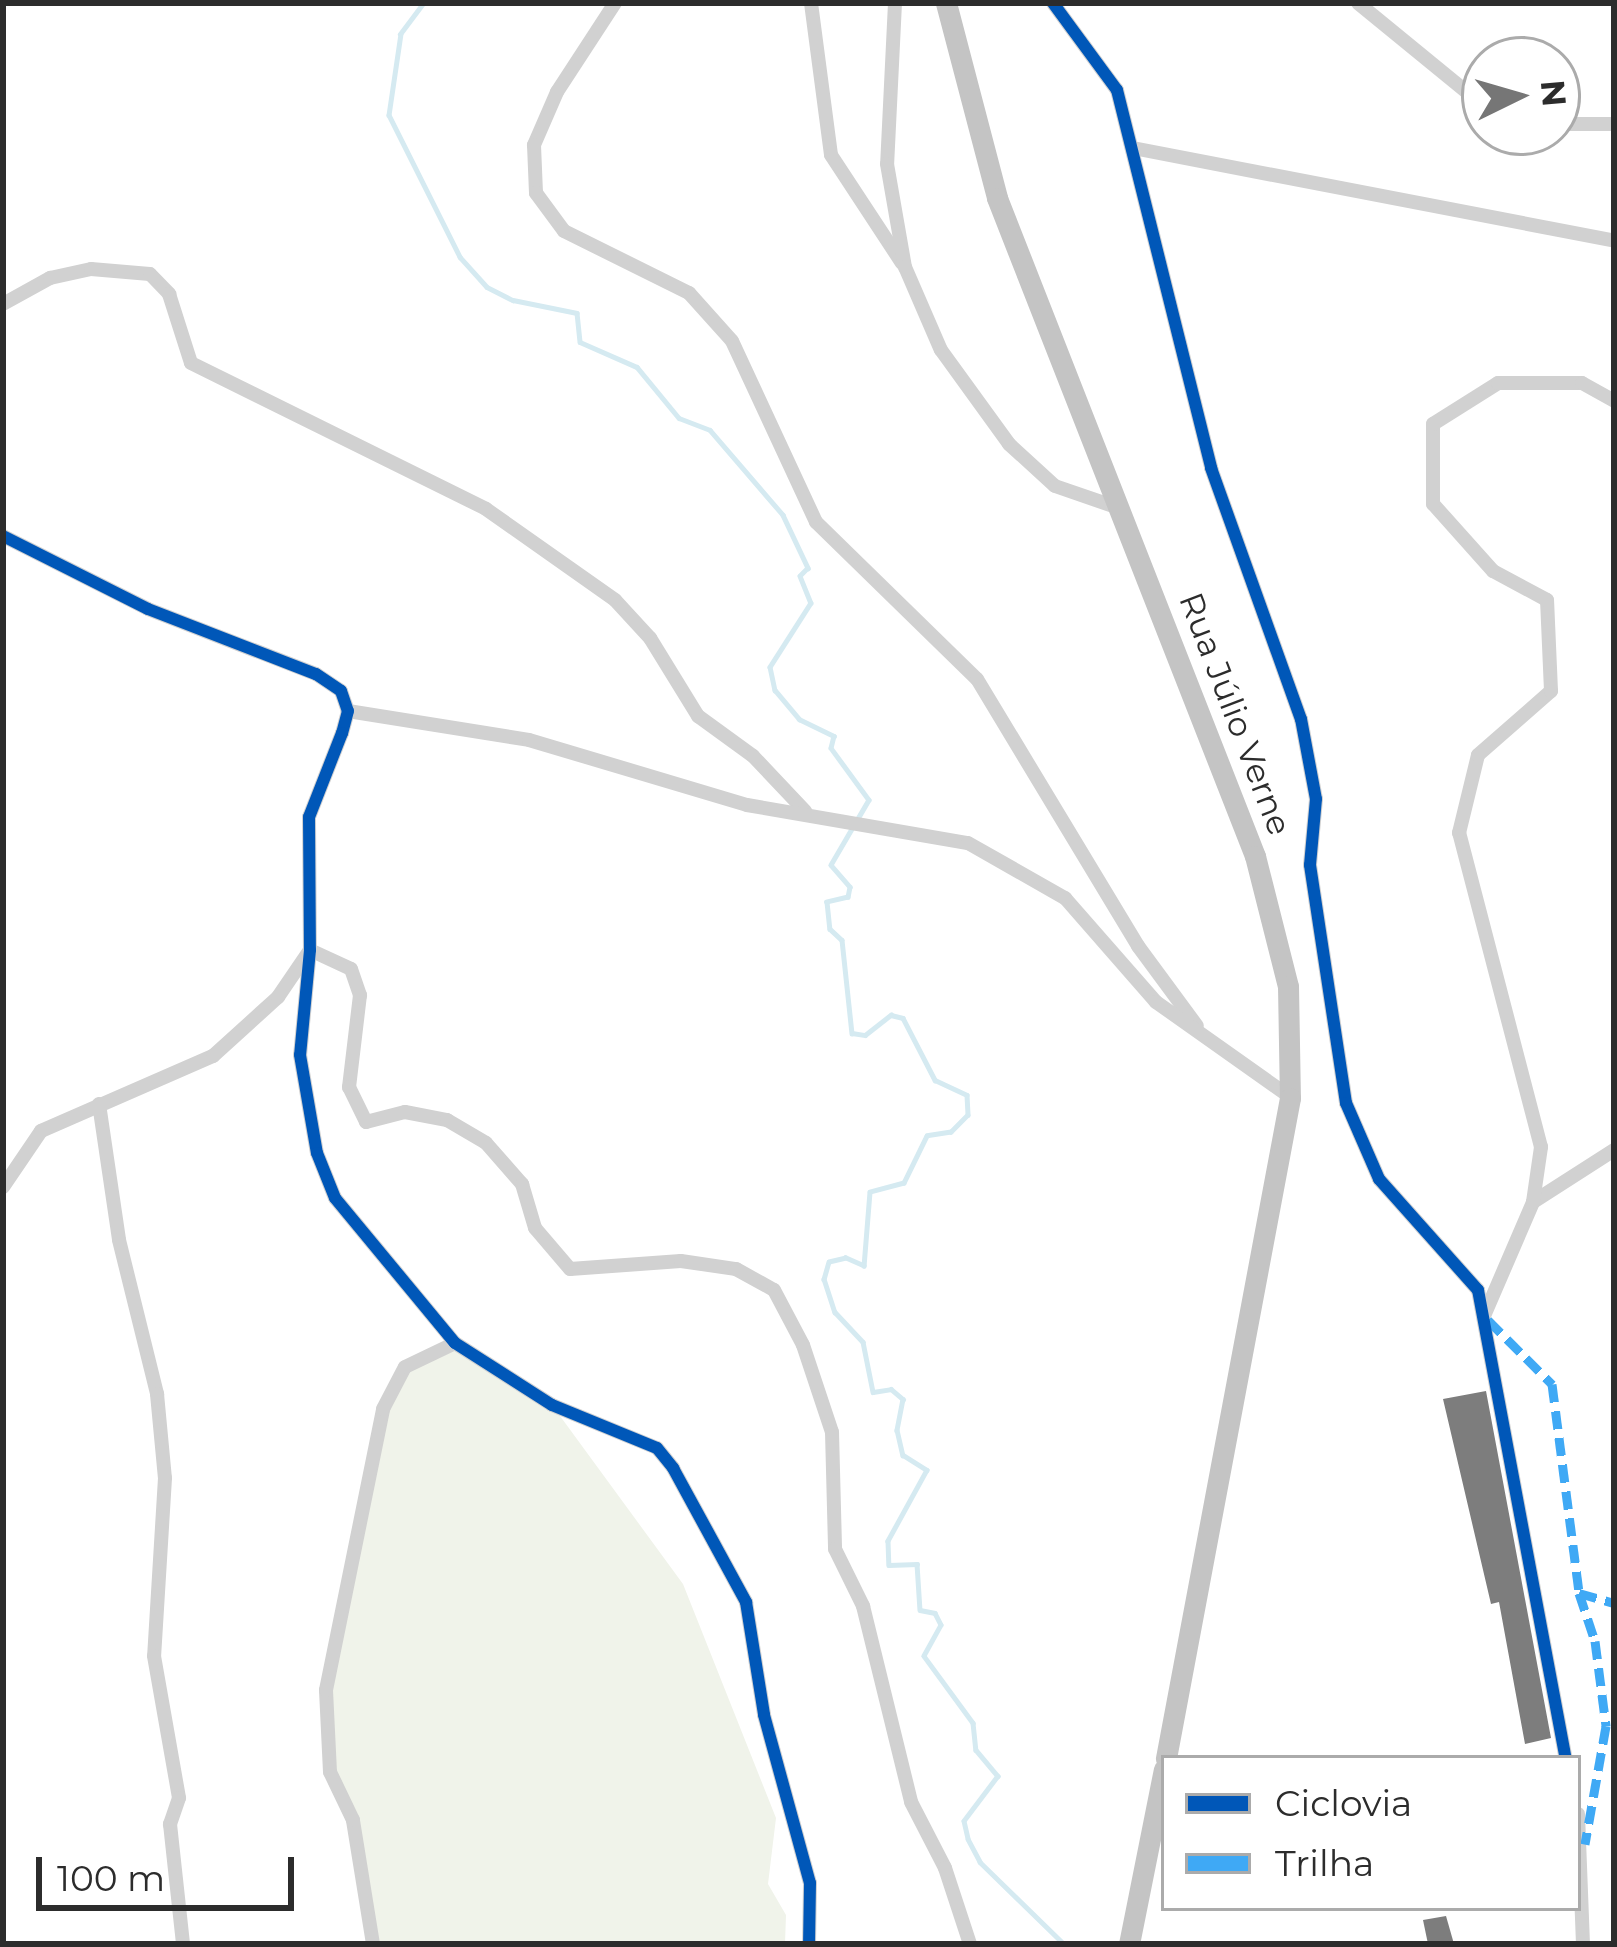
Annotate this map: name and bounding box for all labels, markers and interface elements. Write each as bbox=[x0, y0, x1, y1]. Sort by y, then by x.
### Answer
north arrow bbox=[1461, 36, 1581, 156]
text: N bbox=[1533, 78, 1575, 108]
street label: Rua Júlio Verne bbox=[1171, 587, 1299, 841]
legend bbox=[1161, 1755, 1581, 1911]
text: Ciclovia bbox=[1275, 1781, 1412, 1825]
scale bar bbox=[42, 1833, 300, 1907]
text: Trilha bbox=[1275, 1841, 1374, 1885]
text: 100 m bbox=[57, 1856, 165, 1900]

